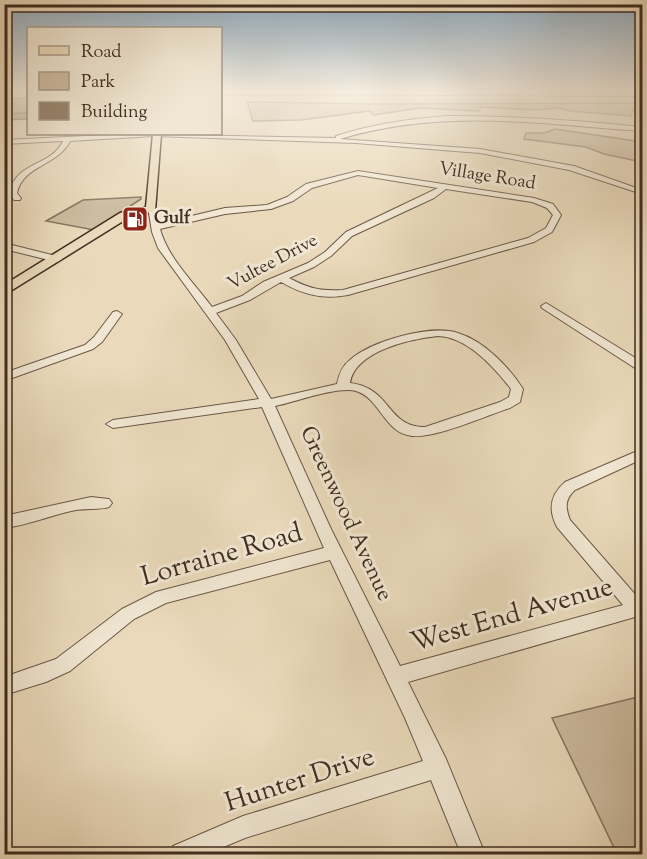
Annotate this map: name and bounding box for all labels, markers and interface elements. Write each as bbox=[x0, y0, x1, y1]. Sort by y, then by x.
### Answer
legend bbox=[27, 27, 222, 135]
text: Road bbox=[81, 40, 121, 66]
text: Park bbox=[81, 70, 116, 96]
text: Building bbox=[81, 100, 147, 126]
street label: Village Road bbox=[437, 156, 537, 198]
fuel station icon: Gulf bbox=[120, 204, 150, 234]
place label: Gulf bbox=[154, 206, 192, 232]
street label: Vultee Drive bbox=[223, 228, 323, 298]
street label: Greenwood Avenue bbox=[290, 421, 400, 607]
street label: Lorraine Road bbox=[137, 514, 307, 598]
street label: West End Avenue bbox=[406, 568, 618, 664]
street label: Hunter Drive bbox=[220, 738, 380, 824]

